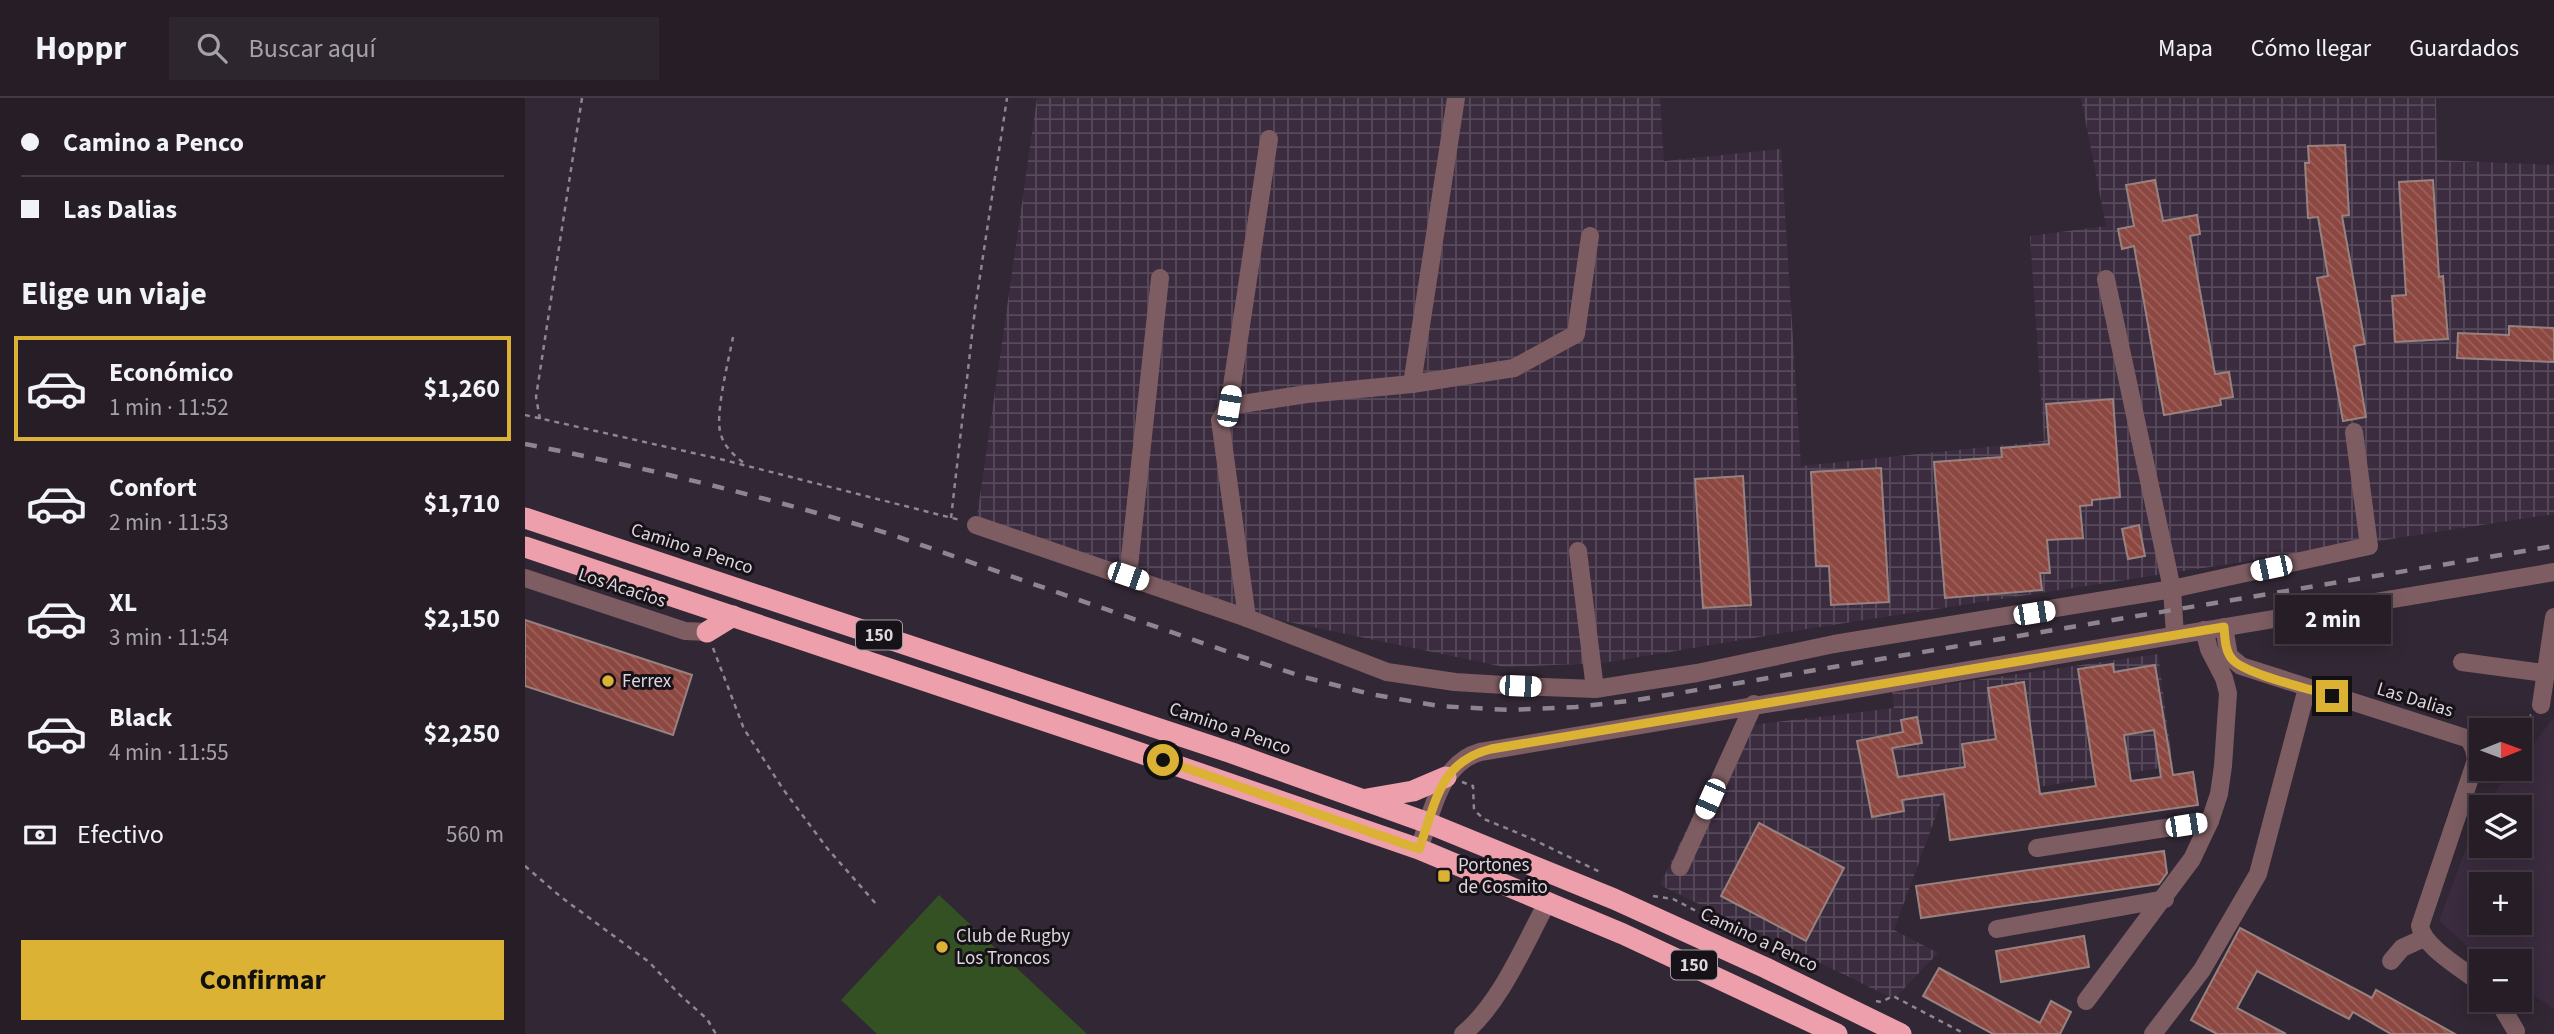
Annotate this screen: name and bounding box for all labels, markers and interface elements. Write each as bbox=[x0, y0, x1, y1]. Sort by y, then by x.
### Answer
search box bbox=[169, 17, 659, 80]
text: Hoppr bbox=[35, 25, 127, 72]
icon: search bbox=[193, 29, 231, 67]
text: Buscar aquí bbox=[249, 30, 376, 67]
text: Mapa bbox=[2158, 31, 2213, 66]
text: Cómo llegar bbox=[2251, 31, 2371, 66]
text: Guardados bbox=[2409, 31, 2519, 66]
text: Camino a Penco bbox=[63, 124, 244, 161]
text: Las Dalias bbox=[63, 191, 177, 228]
text: Elige un viaje bbox=[21, 271, 207, 317]
text: Económico bbox=[109, 354, 234, 391]
icon: car bbox=[25, 357, 88, 420]
text: $1,260 bbox=[424, 370, 500, 407]
car bbox=[1216, 384, 1243, 428]
text: 1 min · 11:52 bbox=[109, 391, 229, 424]
text: Confort bbox=[109, 469, 197, 506]
icon: car bbox=[25, 472, 88, 535]
text: $1,710 bbox=[424, 485, 500, 522]
text: 2 min · 11:53 bbox=[109, 506, 229, 539]
street label: Camino a Penco bbox=[627, 516, 757, 582]
car bbox=[2249, 553, 2294, 583]
car bbox=[1105, 559, 1152, 593]
street label: Los Acacios bbox=[575, 561, 669, 615]
text: XL bbox=[109, 584, 137, 621]
icon: car bbox=[25, 587, 88, 650]
callout: 2 min bbox=[2274, 594, 2390, 644]
car bbox=[2012, 599, 2057, 627]
text: $2,150 bbox=[424, 600, 500, 637]
text: 2 min bbox=[2305, 603, 2361, 636]
road number: 150 bbox=[856, 620, 902, 650]
text: 3 min · 11:54 bbox=[109, 621, 229, 654]
place label: Ferrex bbox=[622, 668, 672, 695]
marker: Ferrex bbox=[600, 673, 616, 689]
car bbox=[1499, 675, 1542, 697]
street label: Las Dalias bbox=[2373, 676, 2457, 724]
route end bbox=[2316, 680, 2348, 712]
street label: Camino a Penco bbox=[1165, 695, 1295, 763]
text: Black bbox=[109, 699, 172, 736]
icon: car bbox=[25, 702, 88, 765]
text: $2,250 bbox=[424, 715, 500, 752]
north arrow bbox=[2469, 718, 2532, 780]
map controls bbox=[2469, 718, 2532, 1012]
text: 4 min · 11:55 bbox=[109, 736, 229, 769]
route start bbox=[1147, 744, 1179, 776]
car bbox=[1692, 776, 1729, 822]
button: layers bbox=[2469, 795, 2532, 858]
car bbox=[2164, 811, 2209, 839]
icon: cash bbox=[21, 816, 59, 854]
text: Efectivo bbox=[77, 816, 164, 853]
text: 560 m bbox=[446, 818, 504, 851]
place label: Portones de Cosmito bbox=[1458, 852, 1548, 901]
marker: Portones de Cosmito bbox=[1436, 868, 1452, 884]
button: + bbox=[2469, 872, 2532, 935]
street label: Camino a Penco bbox=[1696, 901, 1822, 979]
place label: Club de Rugby Los Troncos bbox=[956, 923, 1070, 972]
marker: Club de Rugby Los Troncos bbox=[934, 939, 950, 955]
button: Confirmar bbox=[21, 940, 504, 1020]
button: − bbox=[2469, 949, 2532, 1012]
road number: 150 bbox=[1671, 950, 1717, 980]

